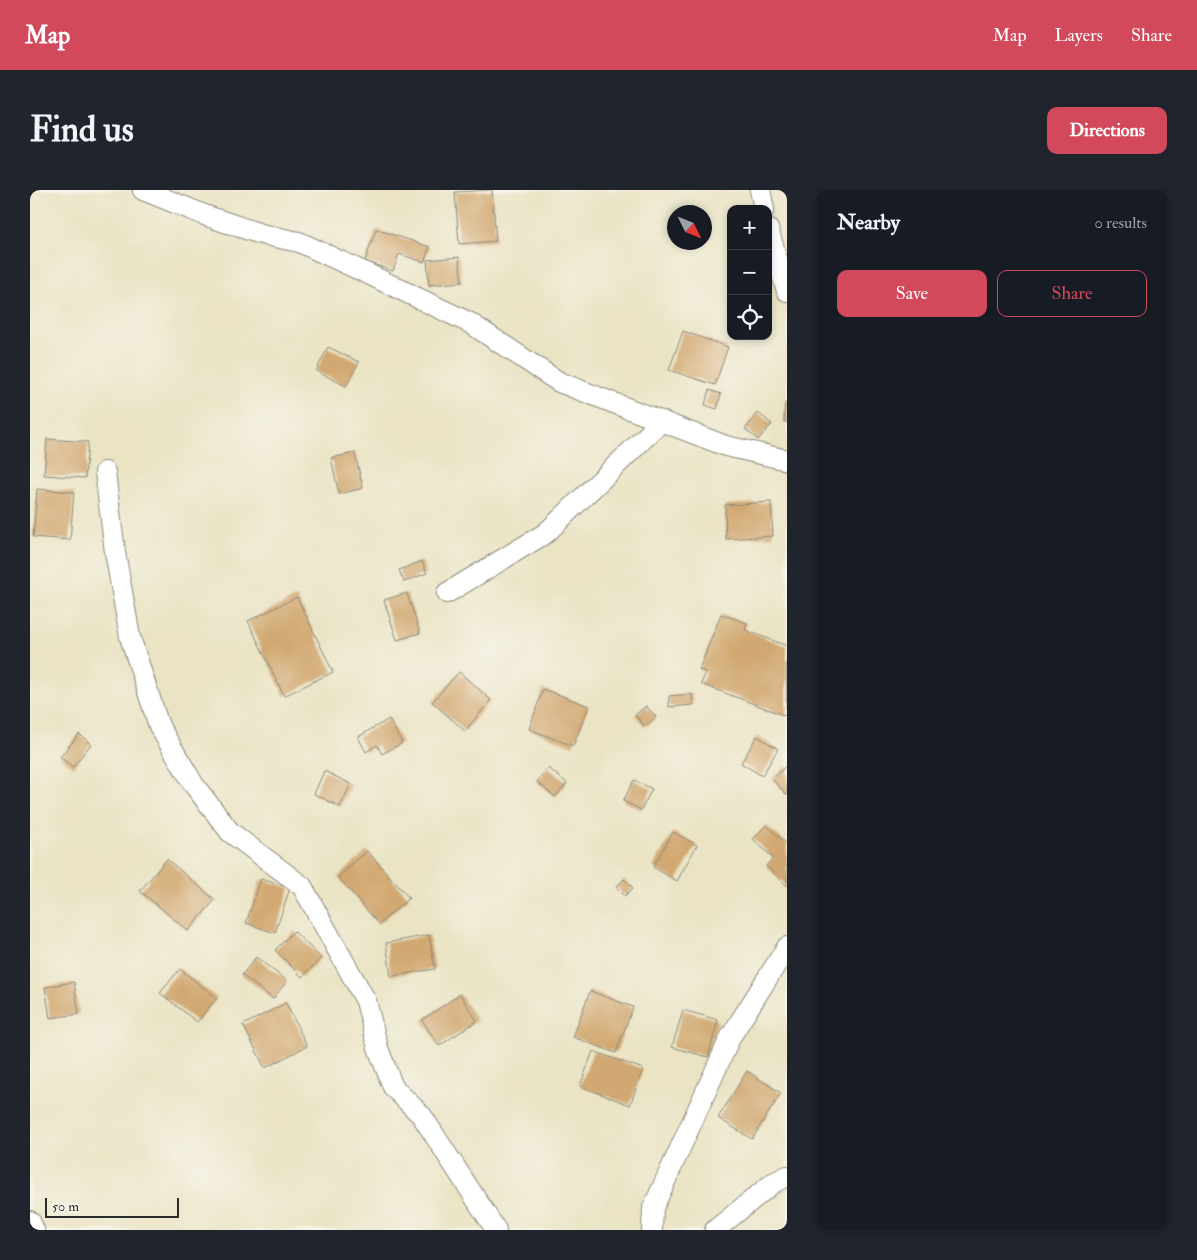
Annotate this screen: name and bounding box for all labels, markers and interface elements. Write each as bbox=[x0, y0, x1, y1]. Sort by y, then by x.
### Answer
text: Map bbox=[25, 20, 70, 51]
text: Map bbox=[993, 24, 1027, 47]
text: Layers bbox=[1055, 24, 1103, 47]
text: Share bbox=[1131, 24, 1172, 47]
button: Directions bbox=[1047, 107, 1167, 154]
text: Find us bbox=[30, 108, 134, 152]
north arrow bbox=[667, 205, 712, 250]
map controls bbox=[727, 205, 772, 340]
button: + bbox=[727, 205, 772, 250]
text: Nearby bbox=[837, 209, 900, 236]
text: 0 results bbox=[1094, 213, 1147, 233]
button: − bbox=[727, 250, 772, 295]
button: Save bbox=[837, 270, 987, 317]
button: Share bbox=[997, 270, 1147, 317]
button: locate bbox=[727, 295, 772, 340]
scale bar bbox=[45, 1195, 179, 1218]
text: 50 m bbox=[52, 1198, 79, 1215]

